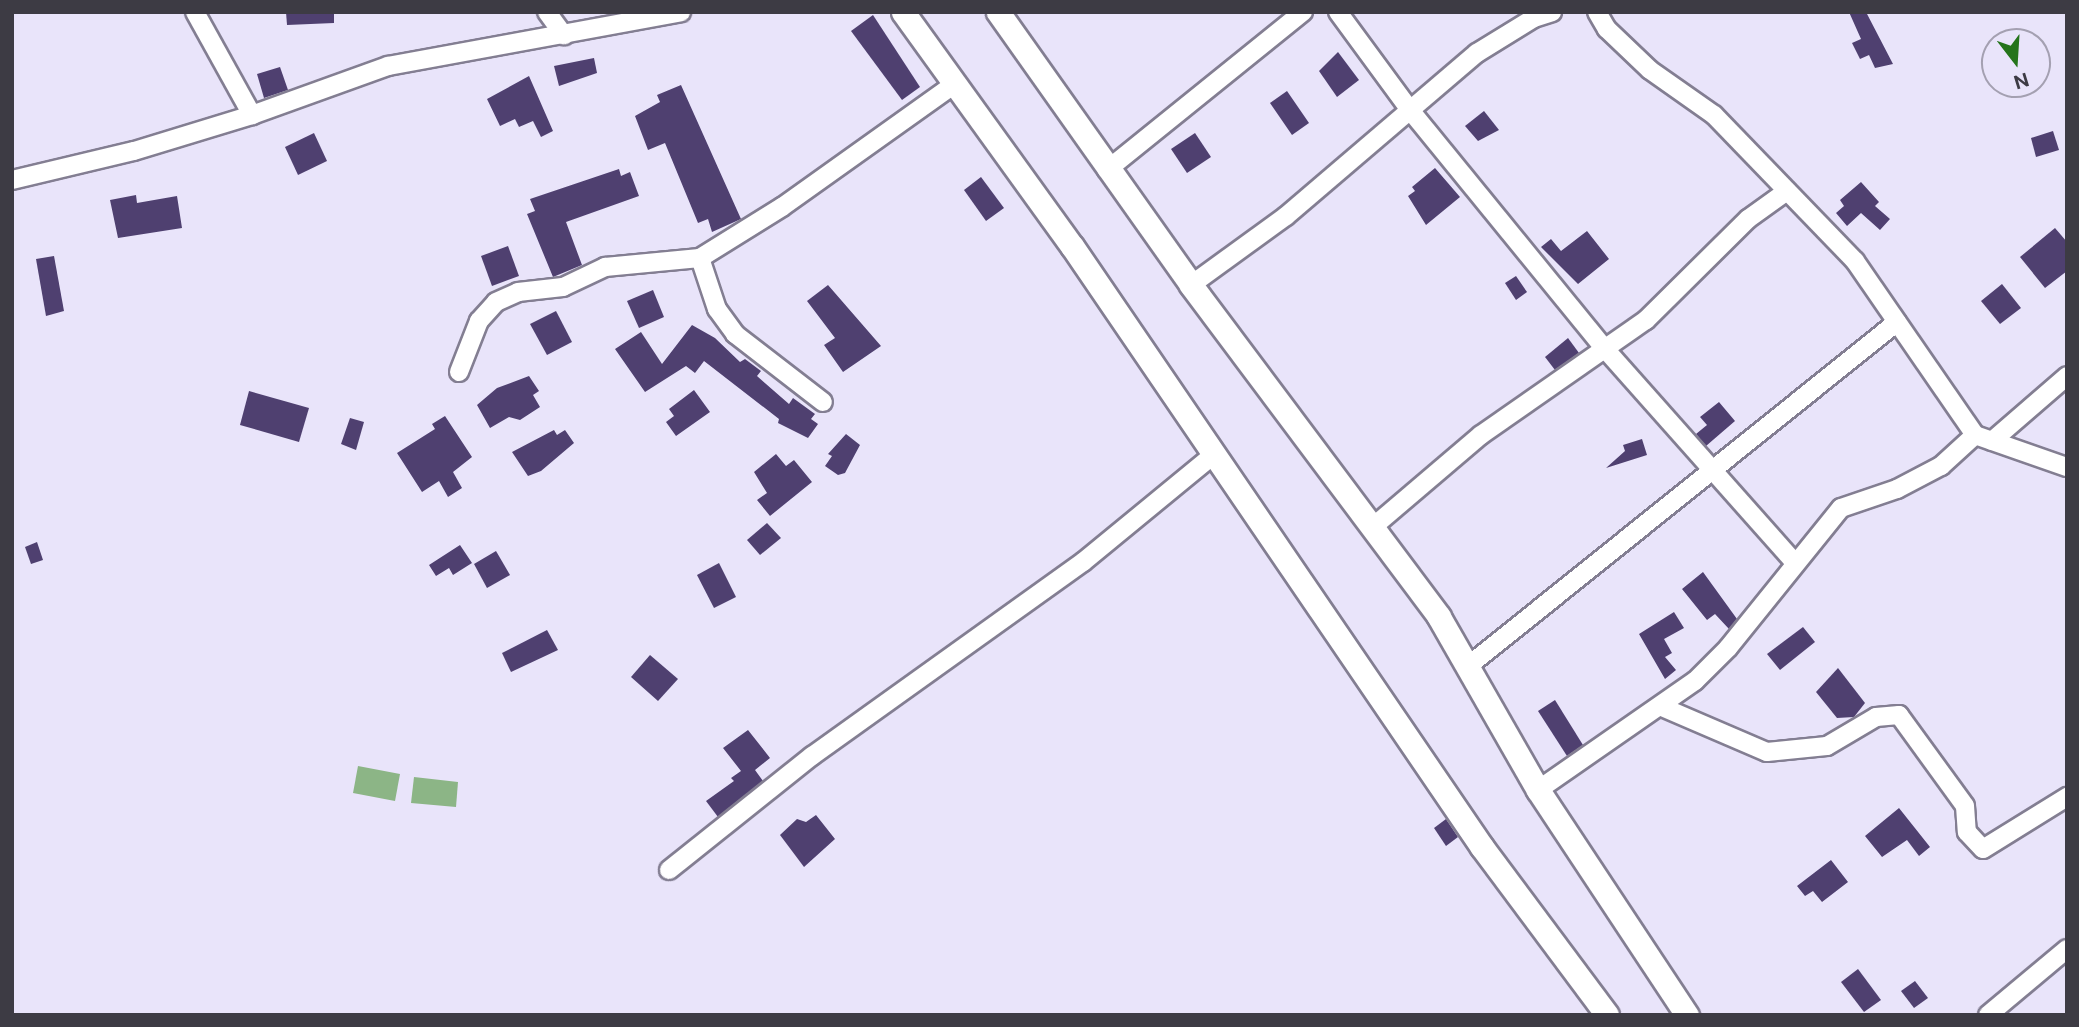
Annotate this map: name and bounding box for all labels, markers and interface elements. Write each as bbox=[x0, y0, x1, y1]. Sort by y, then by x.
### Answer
north arrow bbox=[1981, 28, 2051, 98]
text: N bbox=[2011, 68, 2032, 94]

